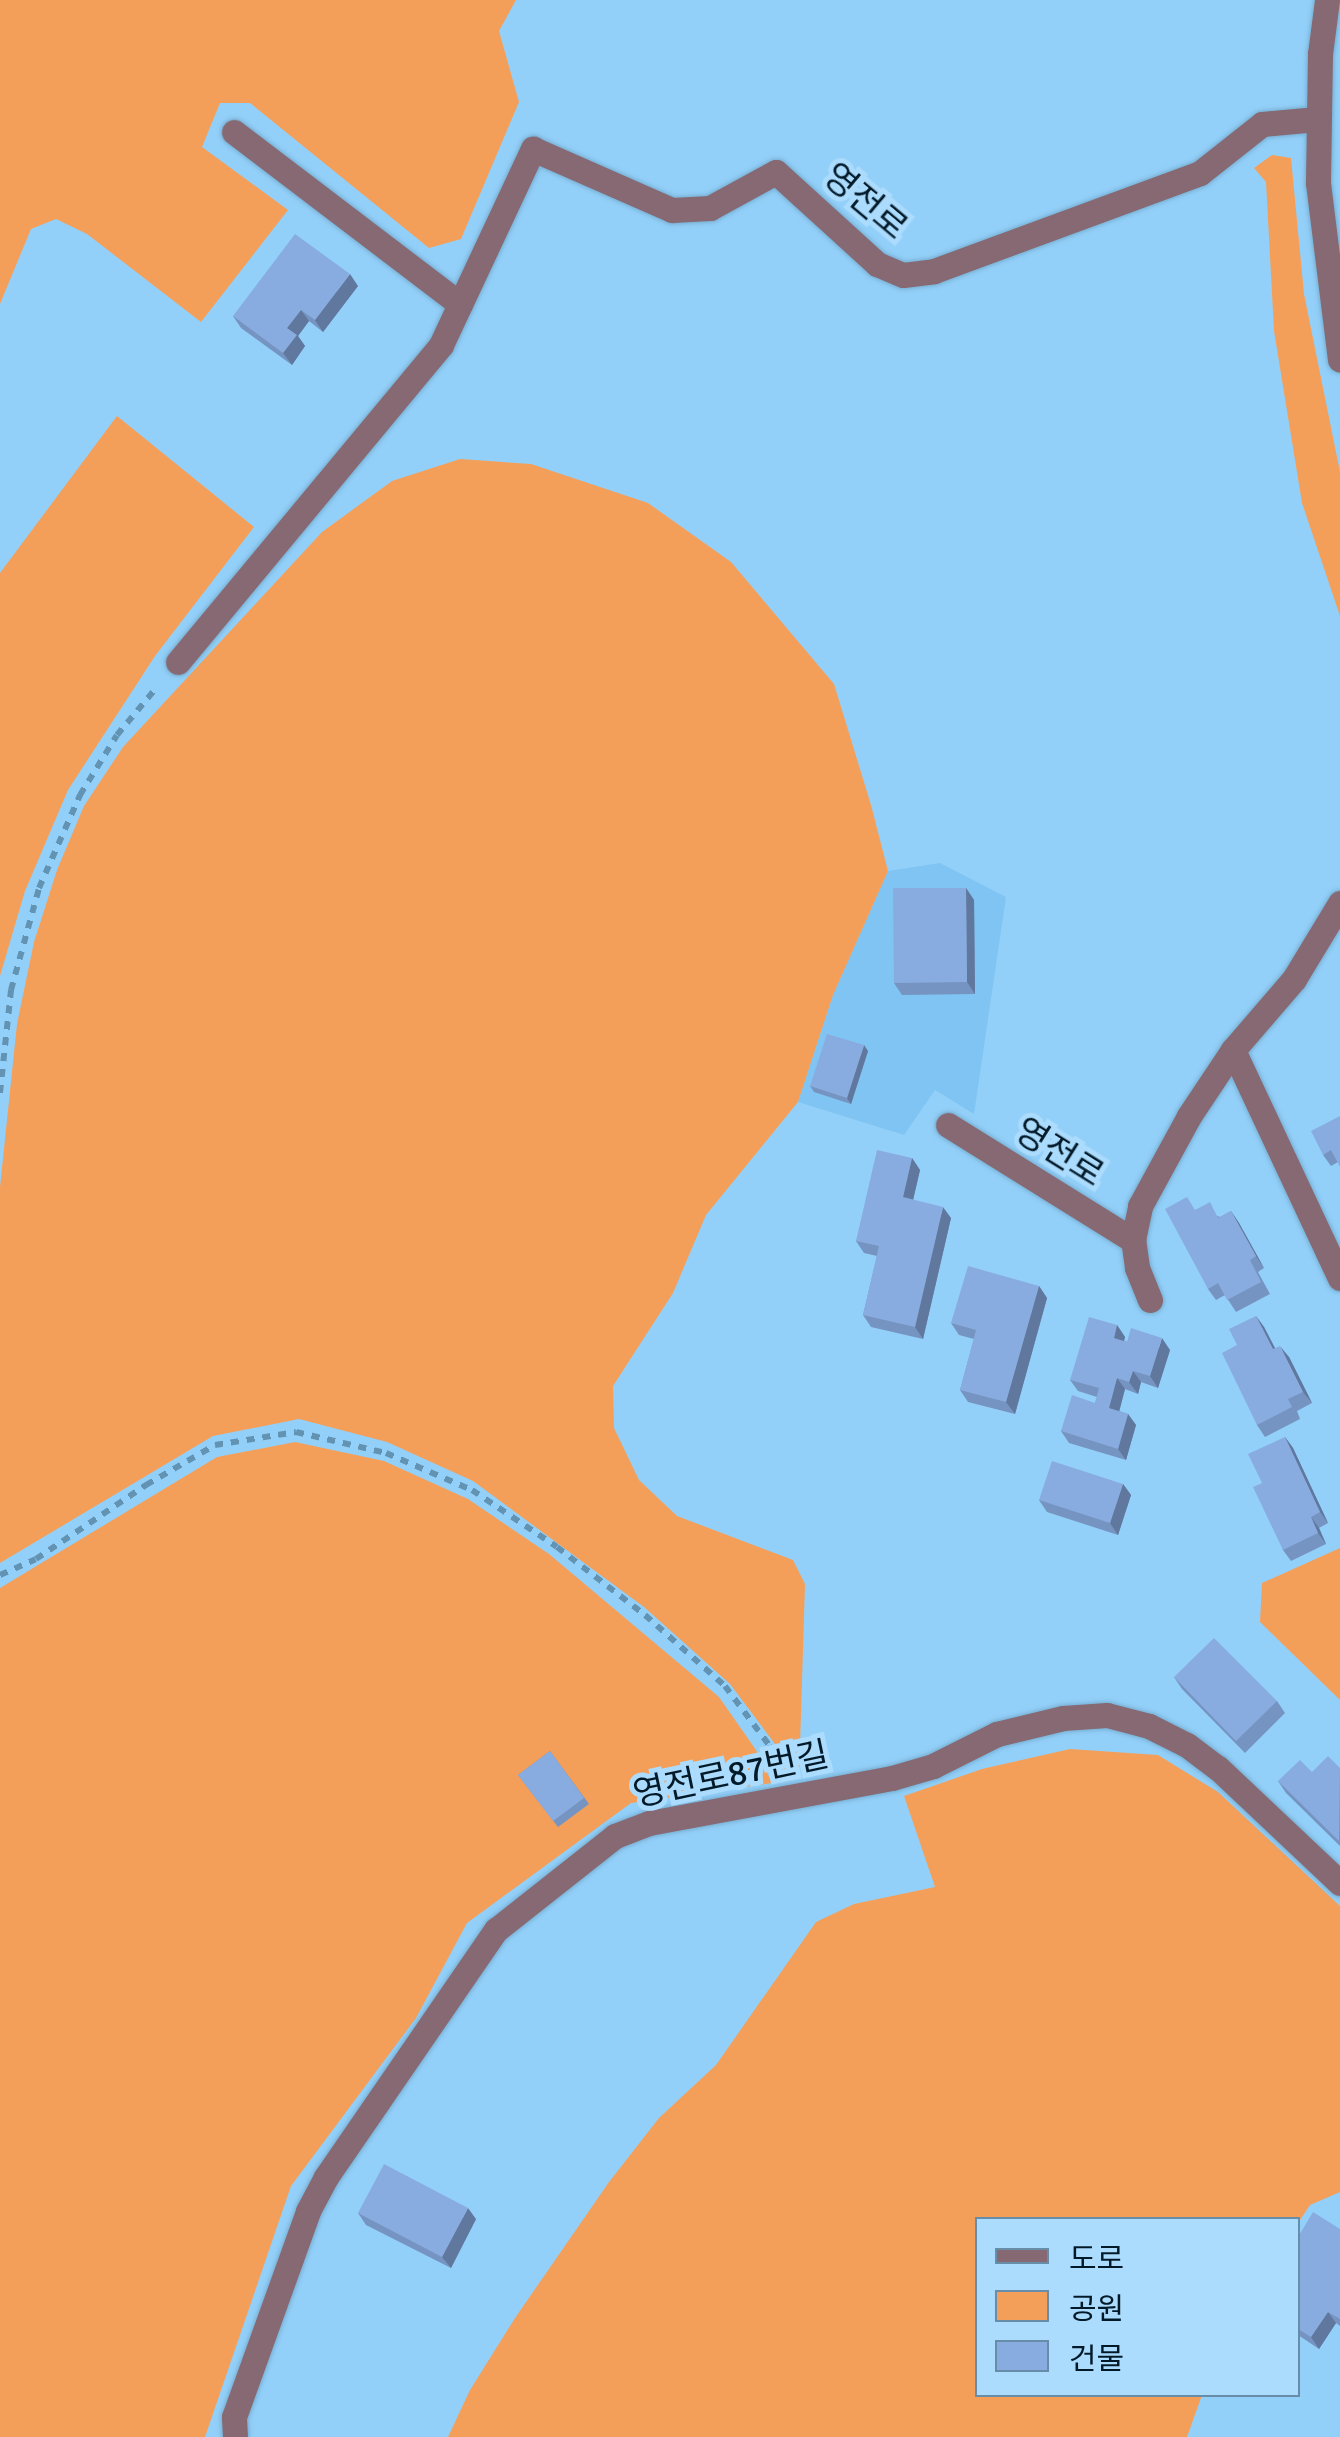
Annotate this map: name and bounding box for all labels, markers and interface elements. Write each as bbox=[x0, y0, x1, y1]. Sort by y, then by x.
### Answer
street label: 영전로 bbox=[815, 155, 915, 249]
street label: 영전로 bbox=[1007, 1110, 1111, 1196]
street label: 영전로87번길 bbox=[629, 1734, 833, 1816]
legend bbox=[975, 2217, 1300, 2397]
text: 도로 bbox=[1069, 2241, 1124, 2278]
text: 공원 bbox=[1069, 2291, 1124, 2328]
text: 건물 bbox=[1069, 2341, 1124, 2378]

